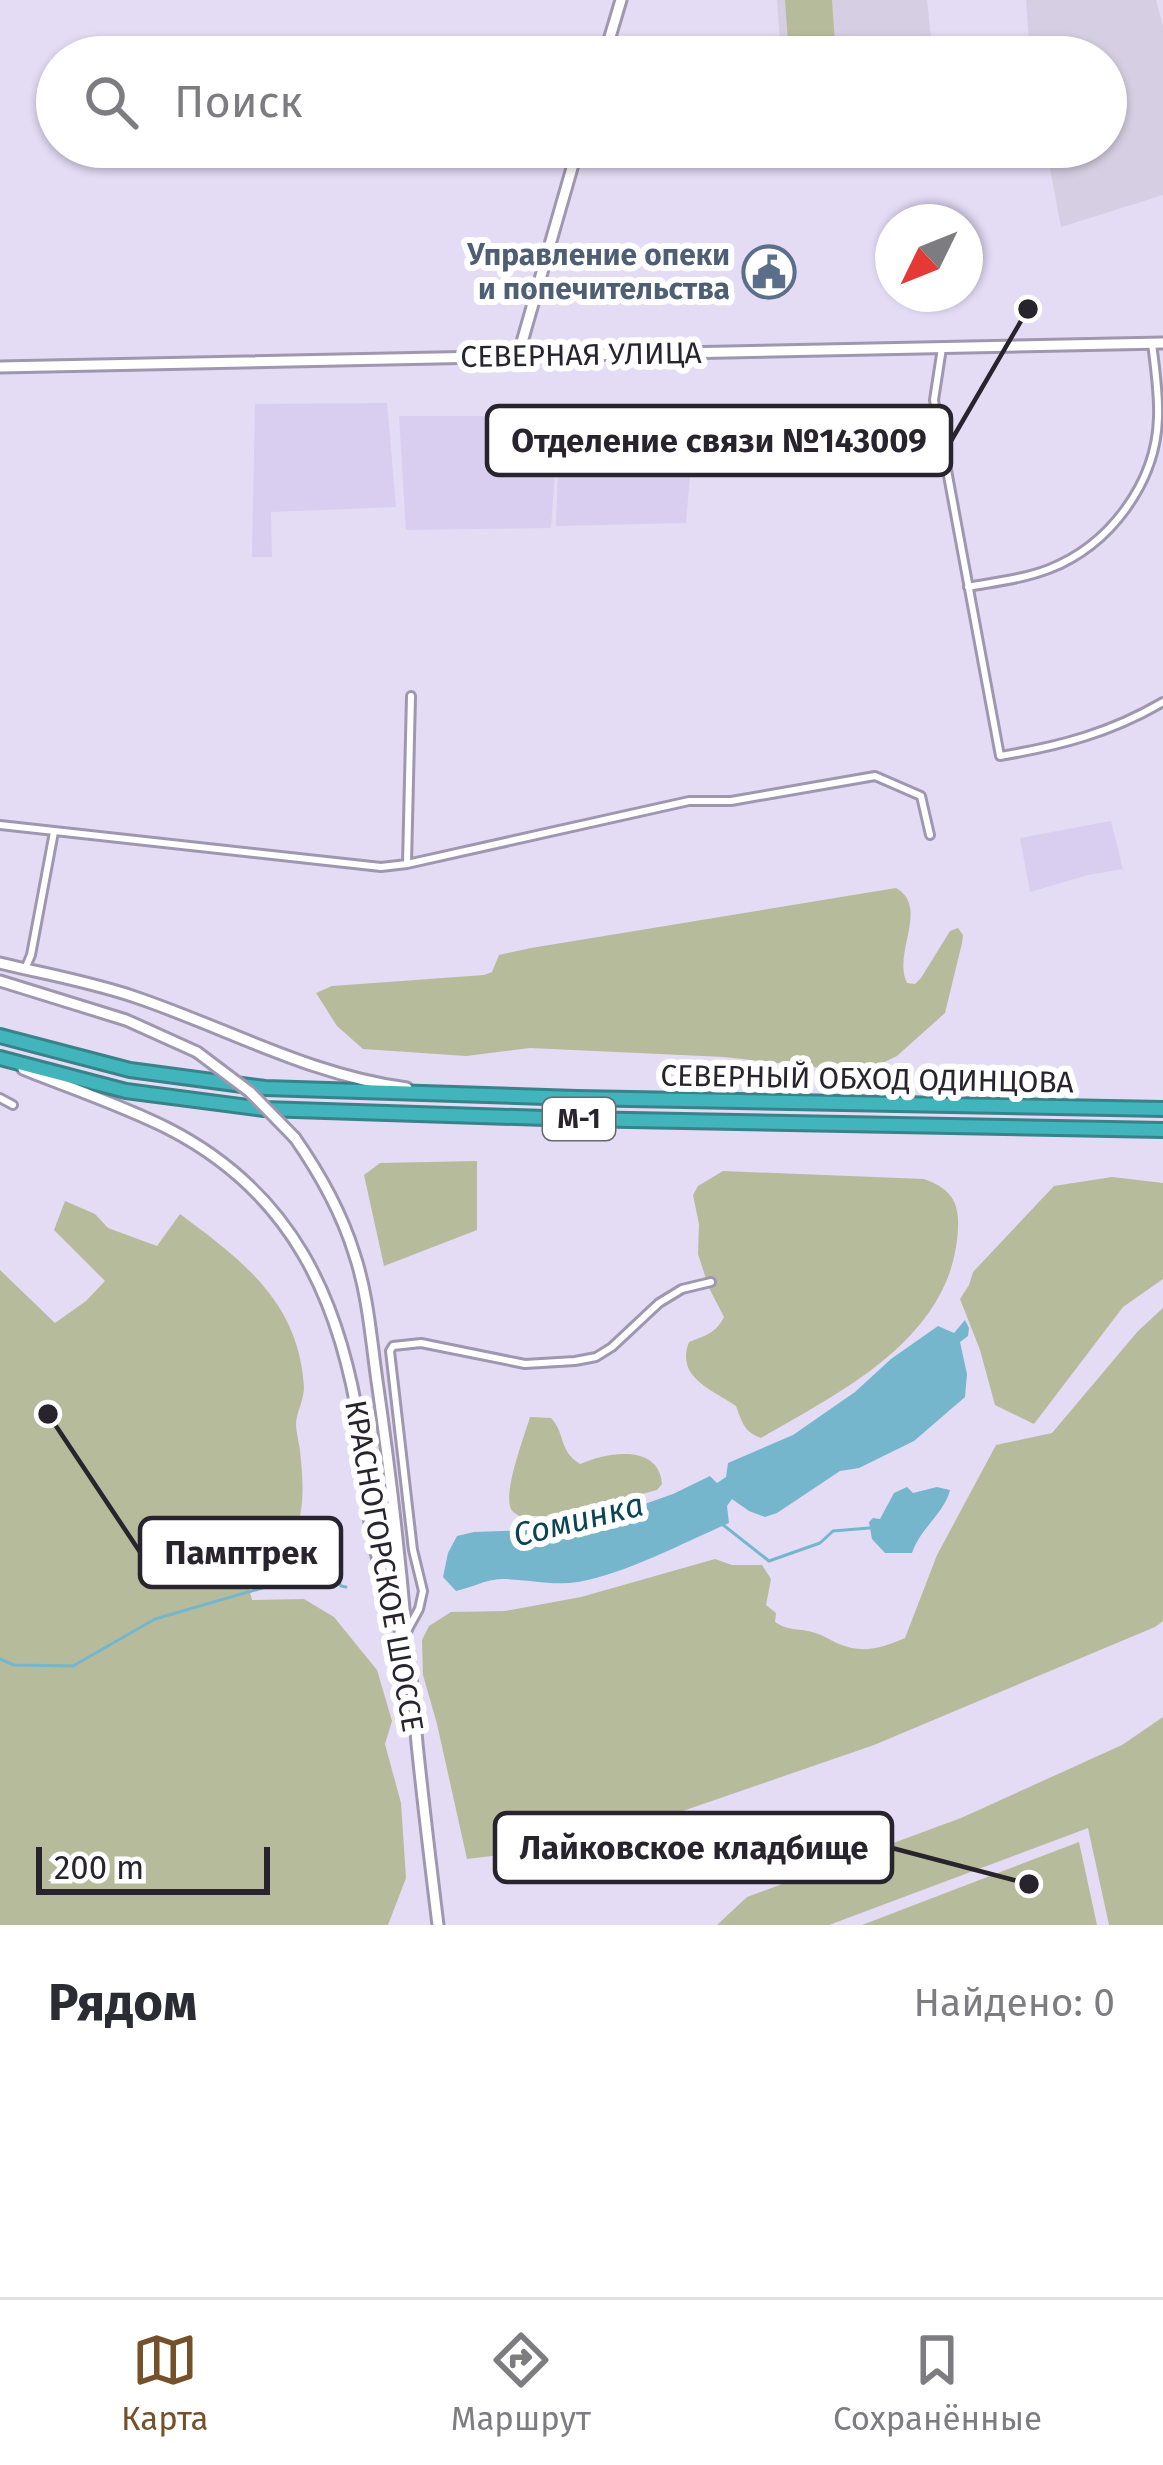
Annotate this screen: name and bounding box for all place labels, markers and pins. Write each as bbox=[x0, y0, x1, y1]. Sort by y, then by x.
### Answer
place label: Управление опеки и попечительства bbox=[466, 237, 730, 307]
public building icon: Управление опеки и попечительства bbox=[741, 244, 797, 300]
callout: Отделение связи №143009 bbox=[487, 406, 951, 475]
callout: Памптрек bbox=[140, 1518, 341, 1587]
callout: Лайковское кладбище bbox=[495, 1813, 892, 1882]

